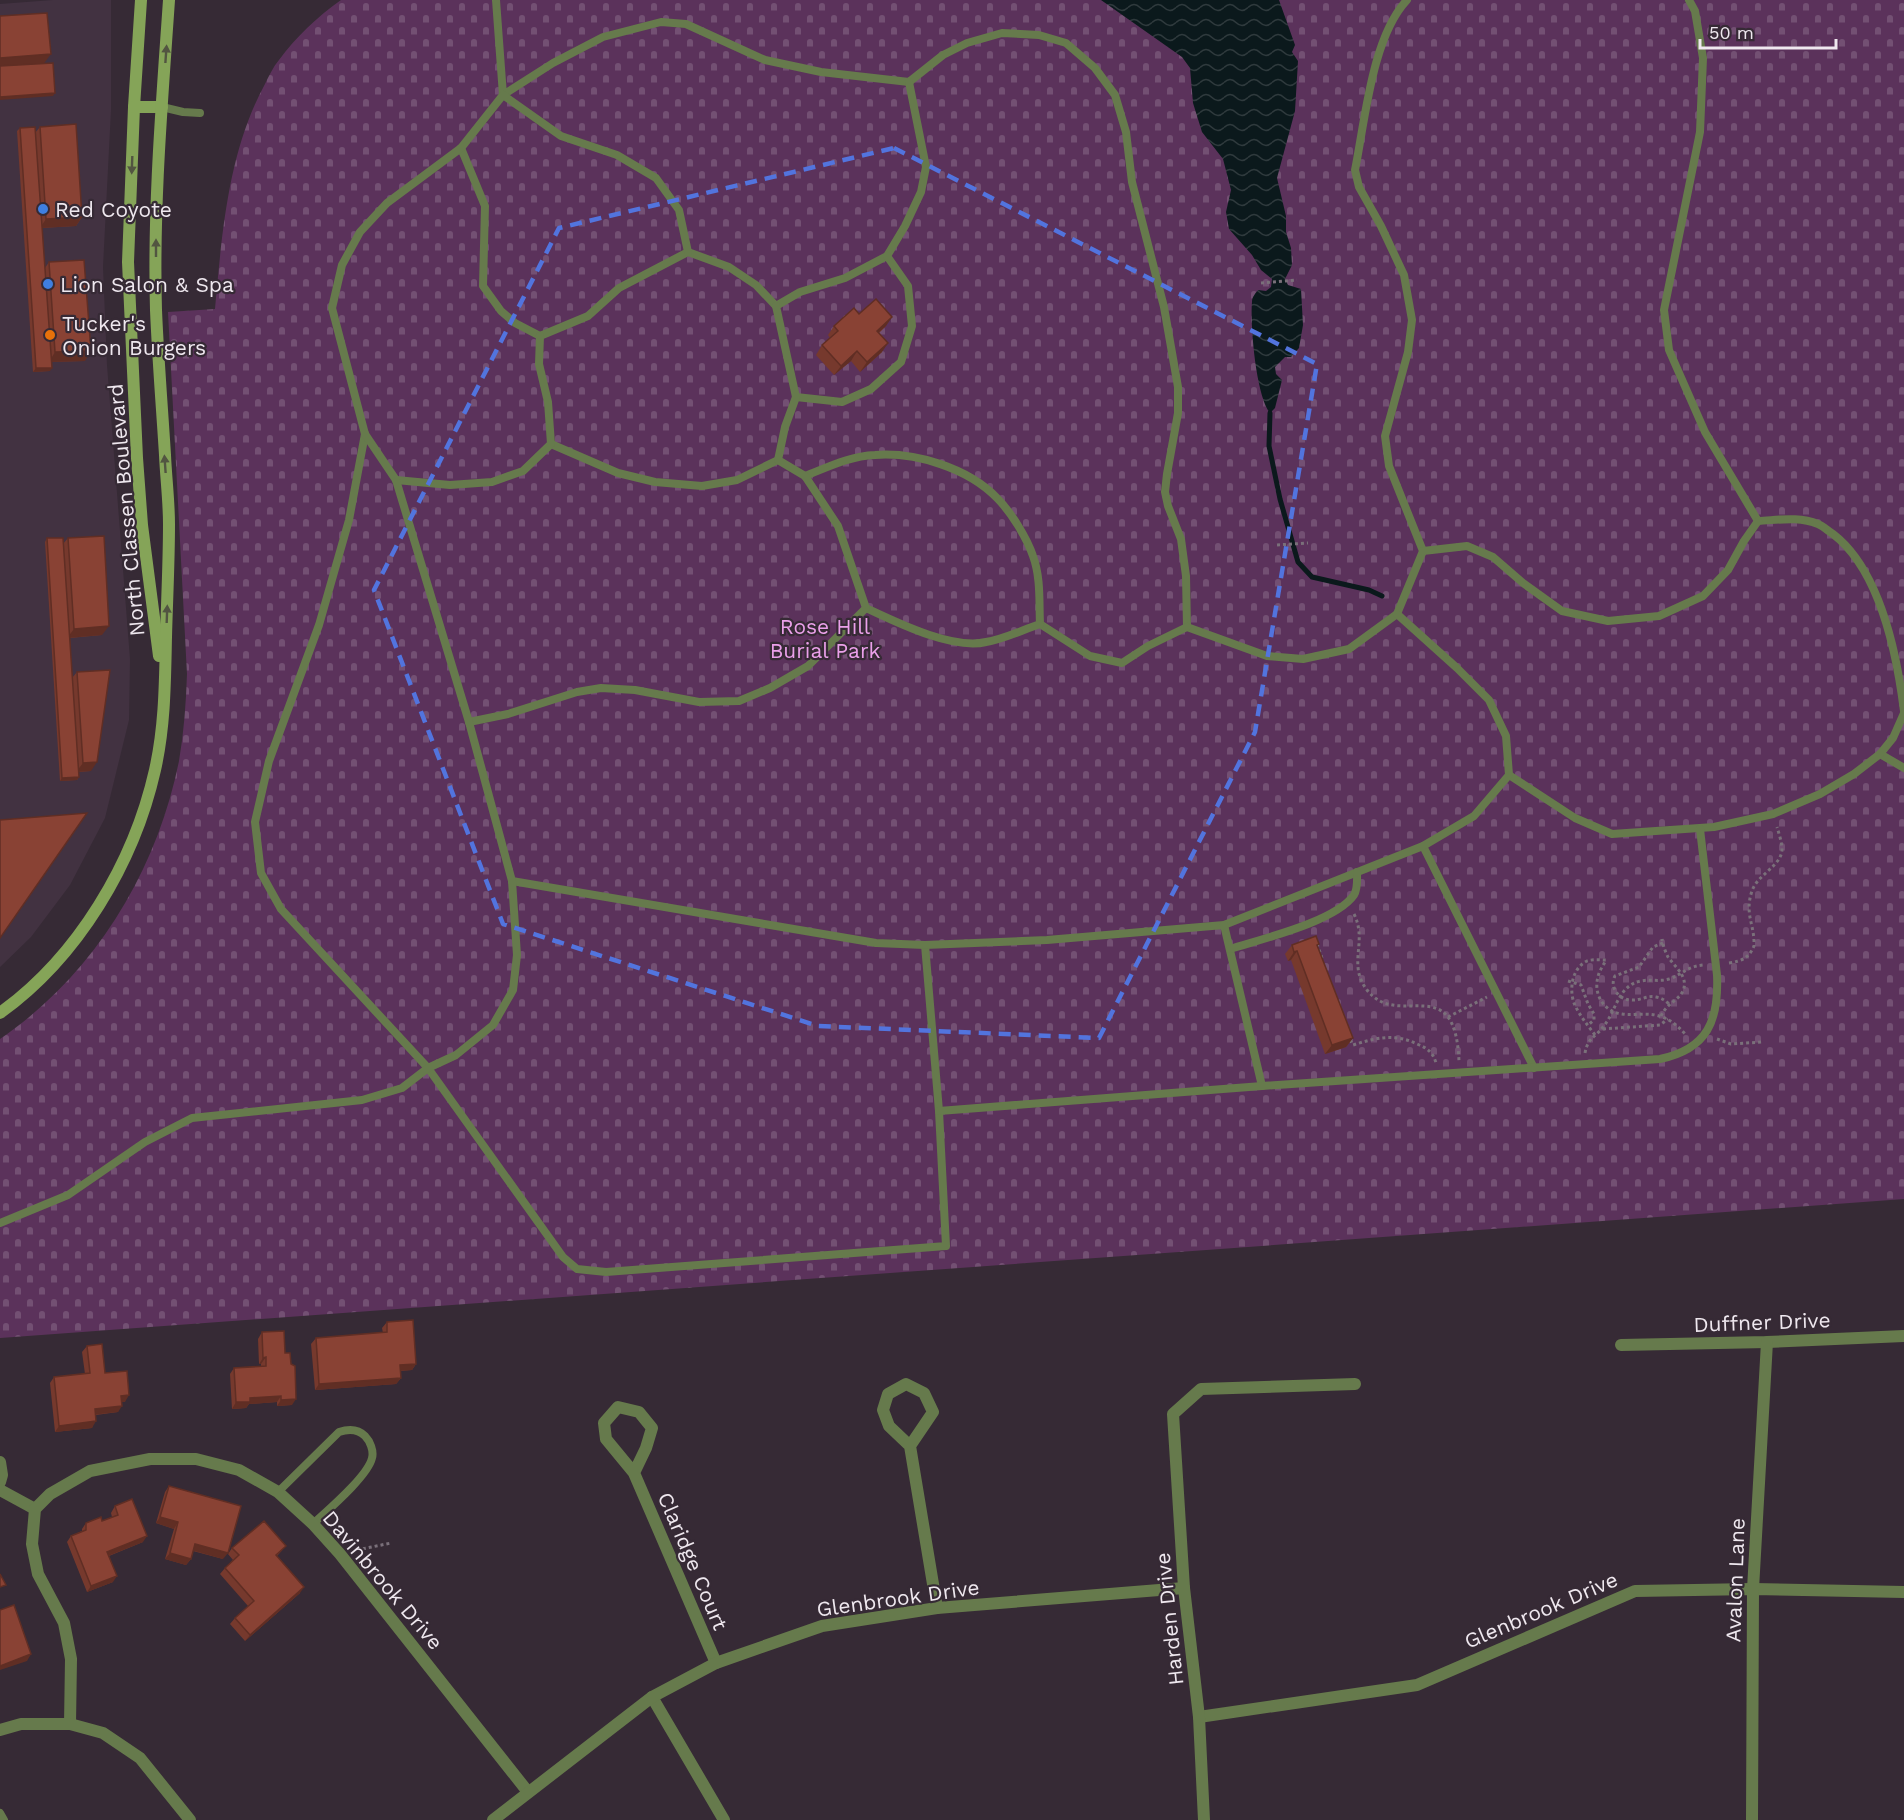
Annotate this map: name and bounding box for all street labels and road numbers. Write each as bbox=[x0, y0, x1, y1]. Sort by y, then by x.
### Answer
street label: North Classen Boulevard bbox=[103, 383, 149, 637]
street label: Duffner Drive bbox=[1693, 1307, 1831, 1337]
street label: Claridge Court bbox=[653, 1488, 733, 1634]
street label: Davinbrook Drive bbox=[318, 1505, 448, 1655]
street label: Avalon Lane bbox=[1720, 1517, 1750, 1643]
street label: Harden Drive bbox=[1150, 1552, 1188, 1686]
street label: Glenbrook Drive bbox=[1461, 1566, 1621, 1654]
street label: Glenbrook Drive bbox=[815, 1574, 981, 1622]

